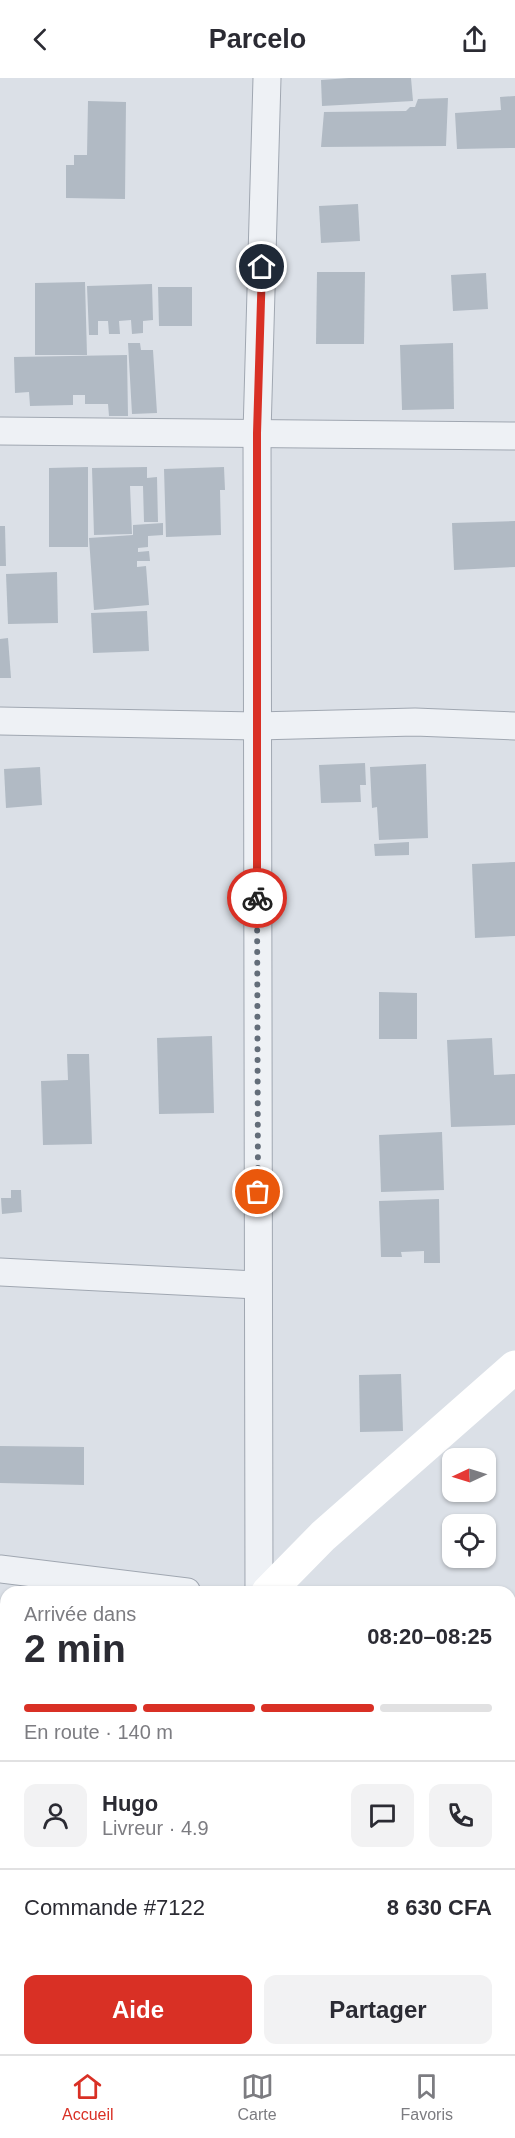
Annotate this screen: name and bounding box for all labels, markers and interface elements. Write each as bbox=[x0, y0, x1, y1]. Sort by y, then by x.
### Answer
icon: back bbox=[24, 23, 57, 56]
icon: share bbox=[458, 23, 491, 56]
text: Parcelo bbox=[209, 24, 306, 54]
pin bbox=[236, 241, 287, 292]
icon: home bbox=[245, 250, 278, 283]
courier bbox=[227, 868, 287, 928]
icon: bike bbox=[241, 882, 274, 915]
pin bbox=[232, 1166, 283, 1217]
icon: bag bbox=[241, 1175, 274, 1208]
north arrow bbox=[442, 1448, 496, 1502]
map controls bbox=[442, 1448, 496, 1568]
button: locate bbox=[442, 1514, 496, 1568]
text: Arrivée dans bbox=[24, 1603, 136, 1625]
text: 08:20–08:25 bbox=[367, 1624, 492, 1649]
text: 2 min bbox=[24, 1627, 126, 1670]
text: En route · 140 m bbox=[24, 1721, 173, 1743]
button: person bbox=[24, 1784, 87, 1847]
button: chat bbox=[351, 1784, 414, 1847]
button: phone bbox=[429, 1784, 492, 1847]
text: Hugo bbox=[102, 1791, 158, 1816]
text: Livreur · 4.9 bbox=[102, 1817, 209, 1839]
text: Commande #7122 bbox=[24, 1895, 205, 1920]
text: 8 630 CFA bbox=[387, 1895, 492, 1920]
button: Aide bbox=[24, 1975, 252, 2044]
button: Partager bbox=[264, 1975, 492, 2044]
tab: Accueil bbox=[62, 2070, 114, 2124]
tab: Carte bbox=[237, 2070, 277, 2124]
tab: Favoris bbox=[401, 2070, 453, 2124]

